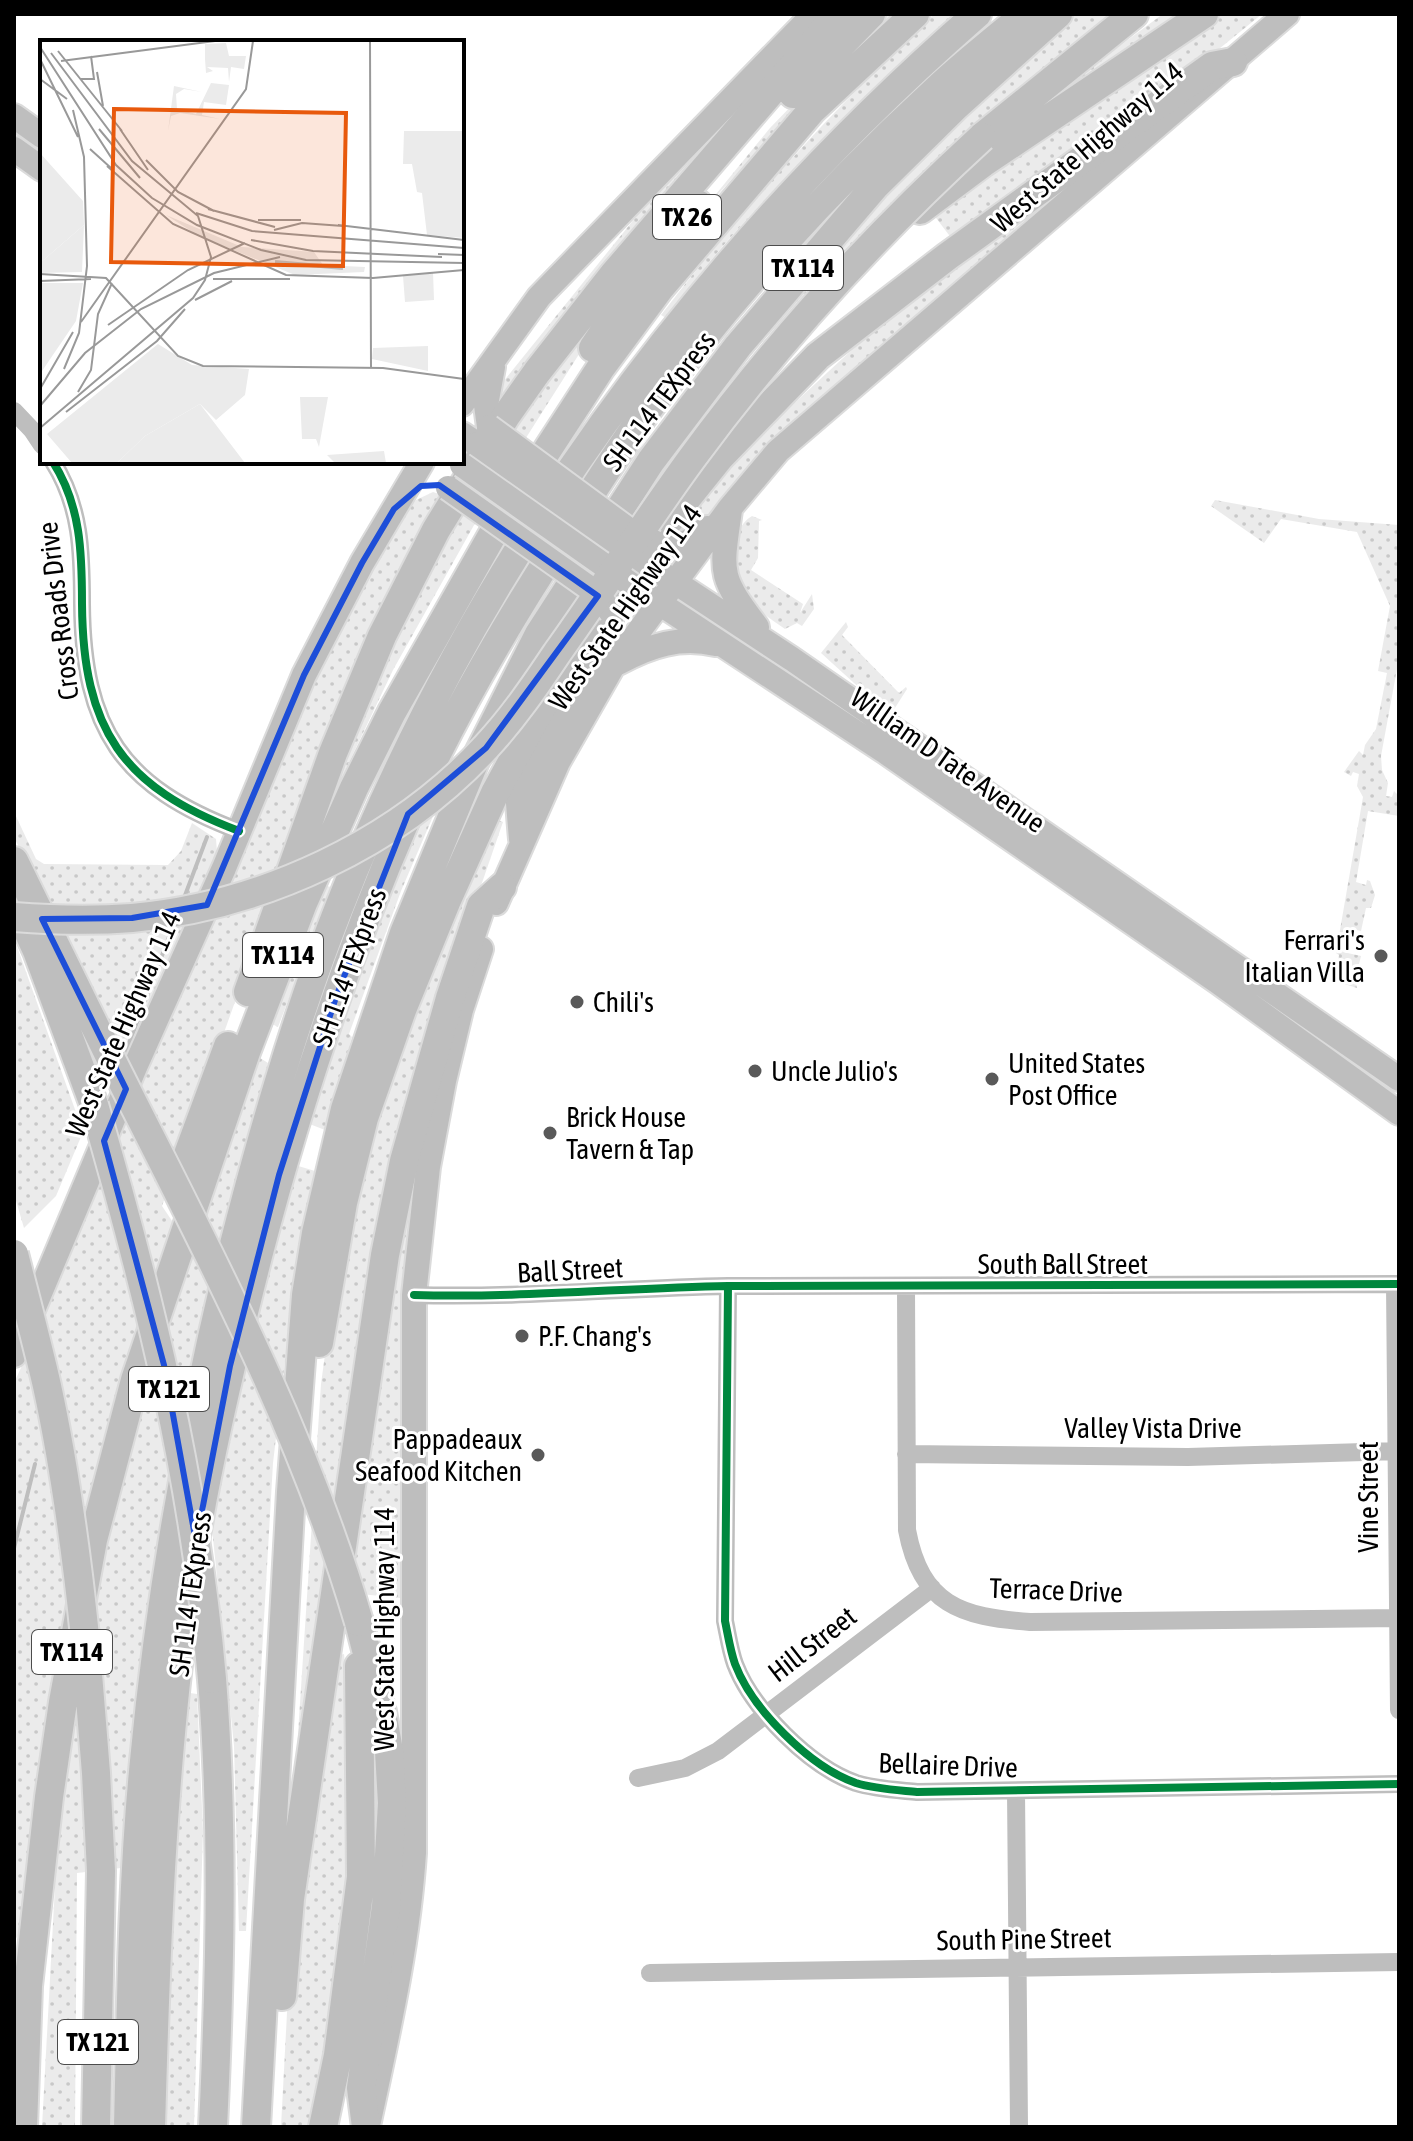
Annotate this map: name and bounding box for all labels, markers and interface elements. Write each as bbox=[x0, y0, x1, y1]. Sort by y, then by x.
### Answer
inset map bbox=[40, 40, 464, 464]
street label: West State Highway 114 bbox=[985, 55, 1189, 239]
road number: TX 26 bbox=[653, 195, 721, 239]
road number: TX 114 bbox=[763, 246, 843, 290]
street label: SH 114 TEXpress bbox=[596, 325, 722, 477]
street label: West State Highway 114 bbox=[542, 498, 708, 716]
street label: Cross Roads Drive bbox=[31, 520, 85, 702]
street label: William D Tate Avenue bbox=[845, 681, 1051, 839]
street label: SH 114 TEXpress bbox=[306, 884, 392, 1050]
street label: West State Highway 114 bbox=[59, 906, 187, 1142]
place label: Ferrari's Italian Villa bbox=[1244, 924, 1365, 988]
road number: TX 114 bbox=[243, 933, 323, 977]
marker: Ferrari's Italian Villa bbox=[1372, 947, 1390, 965]
place label: Chili's bbox=[593, 986, 654, 1018]
marker: Chili's bbox=[568, 993, 586, 1011]
place label: United States Post Office bbox=[1008, 1047, 1145, 1111]
place label: Uncle Julio's bbox=[771, 1055, 898, 1087]
marker: Uncle Julio's bbox=[746, 1062, 764, 1080]
marker: United States Post Office bbox=[983, 1070, 1001, 1088]
place label: Brick House Tavern & Tap bbox=[566, 1101, 694, 1165]
marker: Brick House Tavern & Tap bbox=[541, 1124, 559, 1142]
street label: South Ball Street bbox=[978, 1248, 1148, 1280]
street label: Ball Street bbox=[516, 1251, 624, 1289]
place label: P.F. Chang's bbox=[538, 1320, 652, 1352]
marker: P.F. Chang's bbox=[513, 1327, 531, 1345]
road number: TX 121 bbox=[129, 1367, 209, 1411]
street label: Valley Vista Drive bbox=[1064, 1412, 1242, 1444]
place label: Pappadeaux Seafood Kitchen bbox=[355, 1423, 522, 1487]
street label: Vine Street bbox=[1352, 1441, 1384, 1553]
marker: Pappadeaux Seafood Kitchen bbox=[529, 1446, 547, 1464]
street label: West State Highway 114 bbox=[368, 1507, 400, 1751]
street label: SH 114 TEXpress bbox=[163, 1510, 217, 1678]
street label: Terrace Drive bbox=[989, 1572, 1123, 1608]
street label: Hill Street bbox=[762, 1600, 862, 1688]
road number: TX 114 bbox=[32, 1630, 112, 1674]
street label: Bellaire Drive bbox=[878, 1747, 1018, 1783]
street label: South Pine Street bbox=[936, 1921, 1112, 1957]
road number: TX 121 bbox=[58, 2020, 138, 2064]

